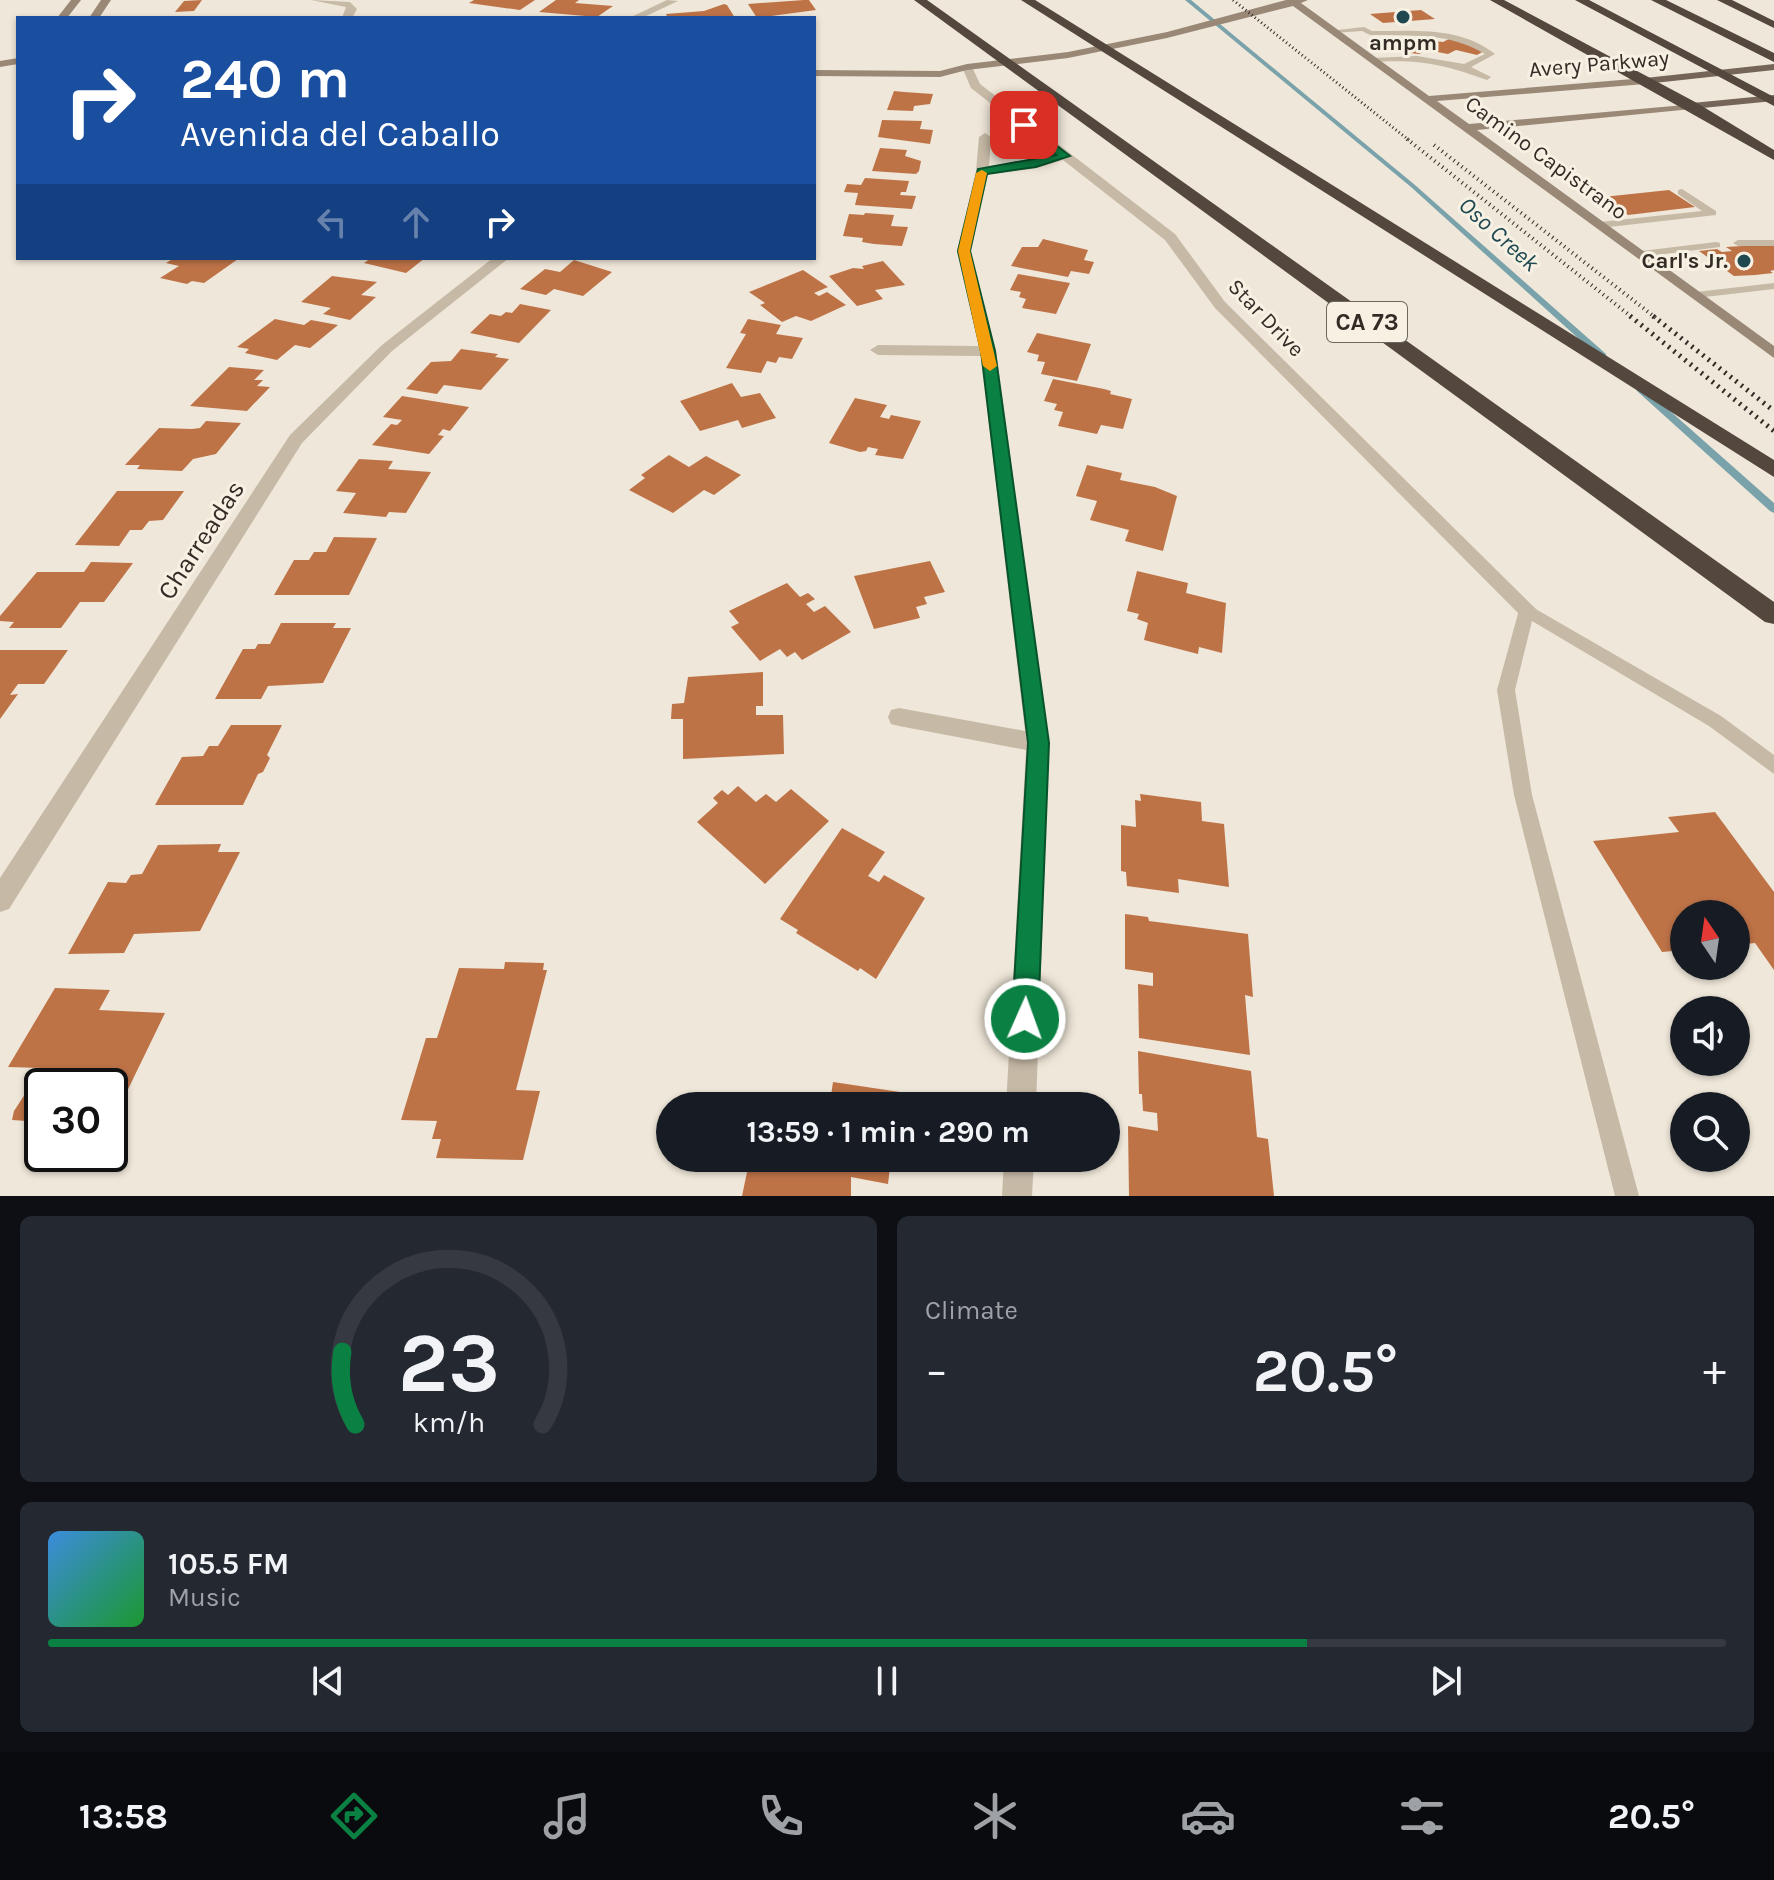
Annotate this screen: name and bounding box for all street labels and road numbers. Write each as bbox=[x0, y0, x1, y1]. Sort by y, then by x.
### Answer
street label: Avery Parkway bbox=[1528, 45, 1670, 83]
street label: Camino Capistrano bbox=[1460, 91, 1632, 225]
street label: Star Drive bbox=[1223, 274, 1309, 362]
road number: CA 73 bbox=[1327, 302, 1407, 342]
street label: Charreadas bbox=[151, 475, 251, 605]

